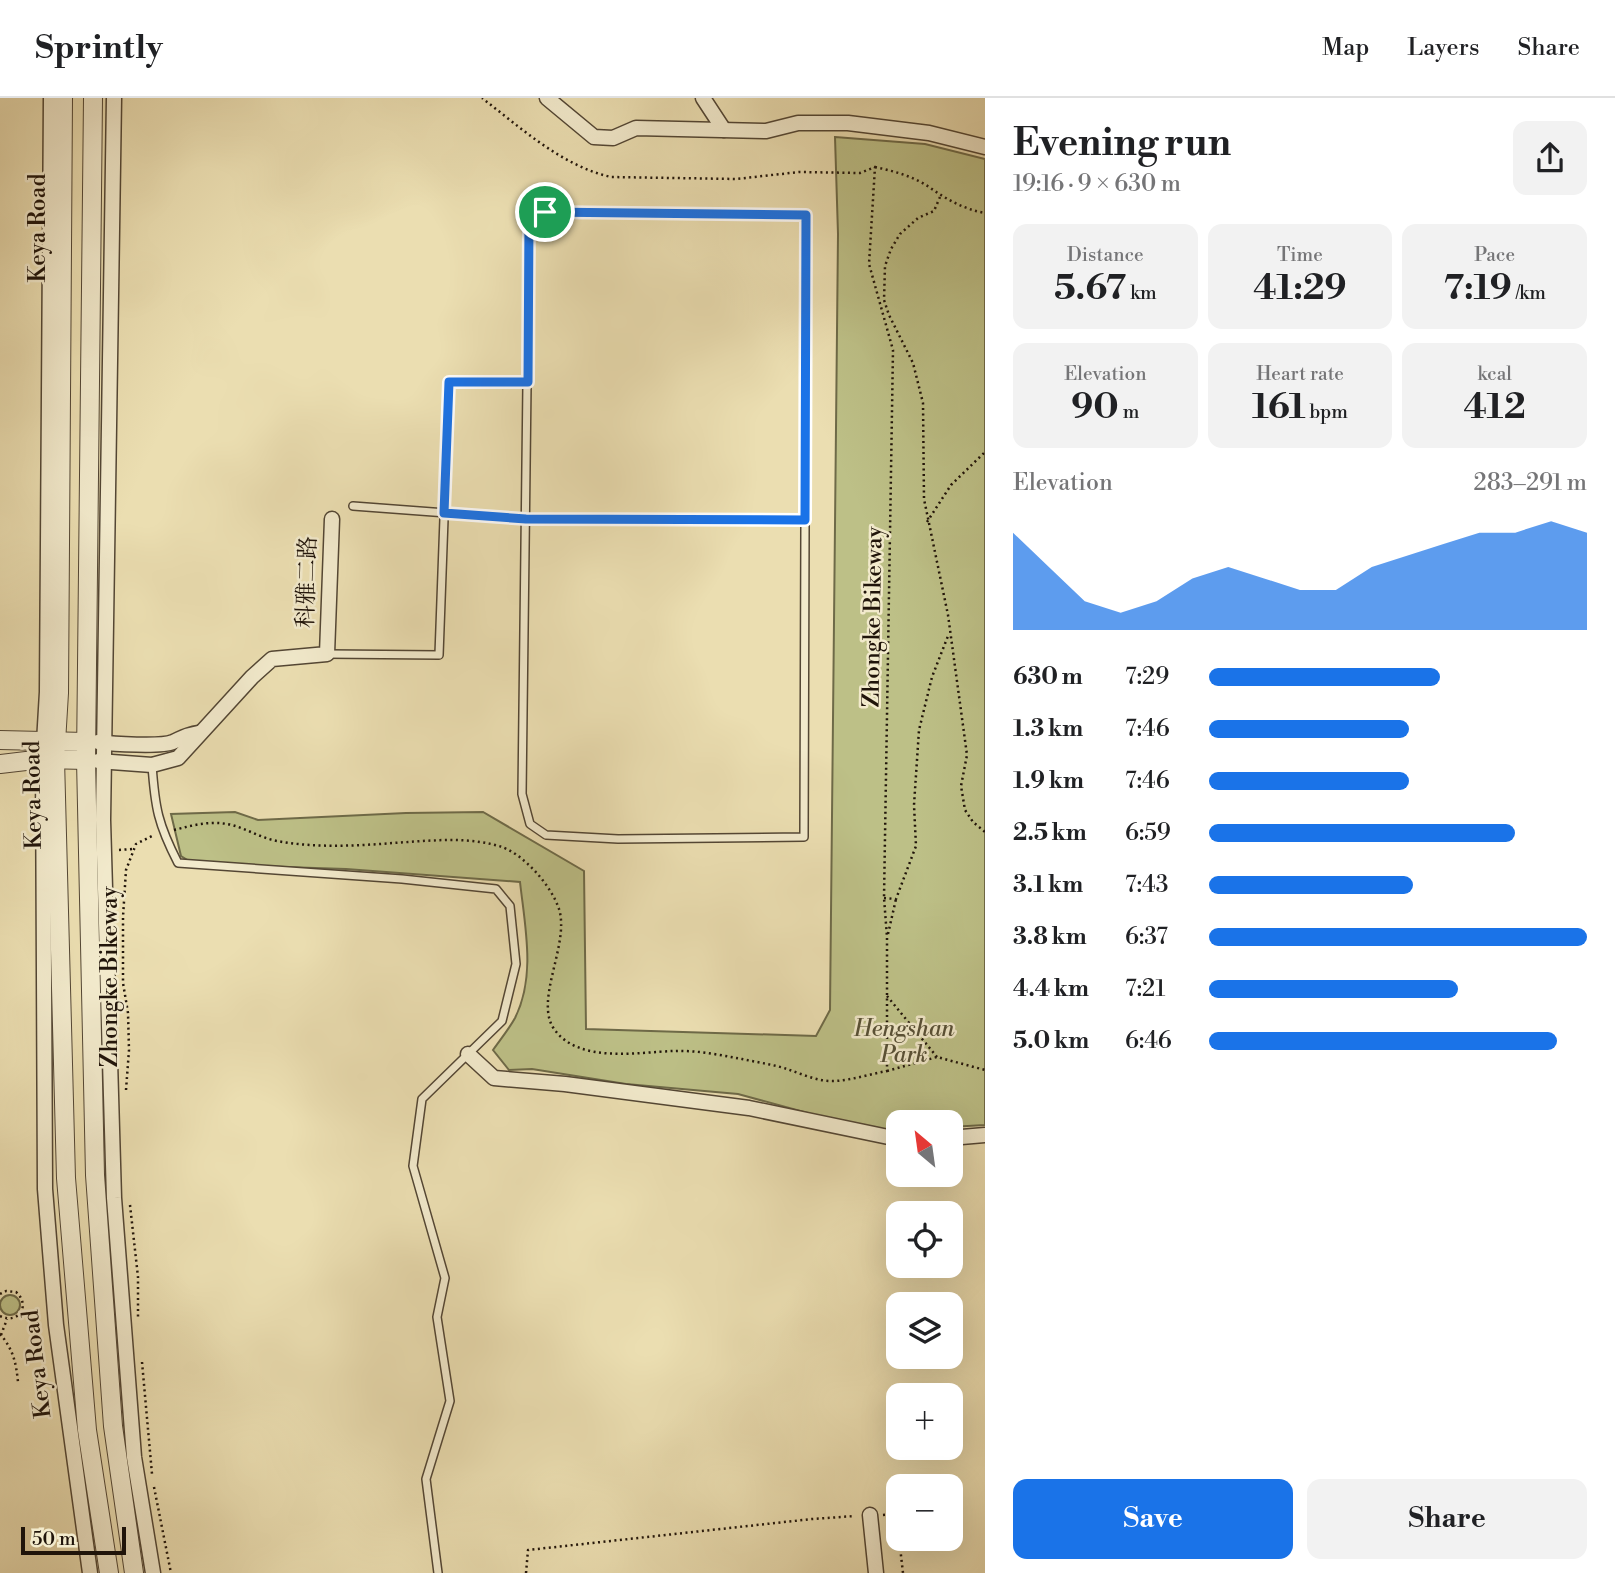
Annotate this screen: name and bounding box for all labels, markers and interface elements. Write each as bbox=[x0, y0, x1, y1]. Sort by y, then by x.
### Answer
text: Sprintly bbox=[35, 28, 163, 69]
text: Map bbox=[1322, 33, 1369, 63]
text: Layers bbox=[1407, 33, 1479, 63]
text: Share bbox=[1517, 33, 1580, 63]
text: Evening run bbox=[1013, 120, 1231, 167]
button: share bbox=[1513, 121, 1587, 195]
text: 19:16 · 9 × 630 m bbox=[1013, 170, 1181, 198]
street label: Keya Road bbox=[24, 174, 52, 283]
pin bbox=[515, 182, 575, 242]
icon: arrive bbox=[526, 193, 564, 231]
text: Distance bbox=[1067, 243, 1144, 267]
text: Time bbox=[1277, 243, 1323, 267]
text: Pace bbox=[1474, 243, 1515, 267]
text: 5.67 bbox=[1054, 267, 1126, 310]
text: 41:29 bbox=[1253, 267, 1347, 310]
text: 7:19 bbox=[1443, 267, 1512, 310]
text: km bbox=[1126, 281, 1157, 305]
text: /km bbox=[1512, 281, 1546, 305]
text: Elevation bbox=[1064, 362, 1146, 386]
text: Heart rate bbox=[1256, 362, 1344, 386]
text: kcal bbox=[1477, 362, 1512, 386]
text: 90 bbox=[1071, 386, 1119, 429]
text: 161 bbox=[1252, 386, 1306, 429]
text: 412 bbox=[1463, 386, 1526, 429]
text: m bbox=[1119, 400, 1139, 424]
text: bpm bbox=[1306, 400, 1348, 424]
text: Elevation bbox=[1013, 469, 1113, 497]
text: 283–291 m bbox=[1474, 469, 1587, 497]
street label: Zhongke Bikeway bbox=[857, 525, 889, 708]
street label: 科雅二路 bbox=[291, 536, 323, 628]
text: 630 m bbox=[1013, 663, 1083, 691]
text: 7:29 bbox=[1125, 663, 1169, 691]
text: 1.3 km bbox=[1013, 715, 1083, 743]
text: 7:46 bbox=[1125, 715, 1170, 743]
street label: Keya Road bbox=[18, 740, 48, 850]
text: 1.9 km bbox=[1013, 767, 1084, 795]
text: 7:46 bbox=[1125, 767, 1170, 795]
text: 2.5 km bbox=[1013, 819, 1087, 847]
text: 6:59 bbox=[1125, 819, 1171, 847]
text: 3.1 km bbox=[1013, 871, 1083, 899]
text: 7:43 bbox=[1125, 871, 1168, 899]
street label: Zhongke Bikeway bbox=[96, 886, 124, 1068]
text: 3.8 km bbox=[1013, 923, 1087, 951]
text: 6:37 bbox=[1125, 923, 1168, 951]
text: 4.4 km bbox=[1013, 975, 1089, 1003]
text: 7:21 bbox=[1125, 975, 1165, 1003]
park label: Hengshan Park bbox=[853, 1015, 955, 1069]
text: 5.0 km bbox=[1013, 1027, 1089, 1055]
text: 6:46 bbox=[1125, 1027, 1172, 1055]
north arrow bbox=[886, 1110, 962, 1186]
map controls bbox=[886, 1110, 963, 1551]
button: locate bbox=[886, 1201, 963, 1278]
button: layers bbox=[886, 1292, 963, 1369]
street label: Keya Road bbox=[16, 1308, 58, 1420]
button: + bbox=[886, 1383, 963, 1460]
button: − bbox=[886, 1474, 963, 1551]
button: Save bbox=[1013, 1479, 1293, 1559]
button: Share bbox=[1307, 1479, 1587, 1559]
scale bar bbox=[21, 1524, 126, 1556]
text: 50 m bbox=[32, 1527, 76, 1551]

